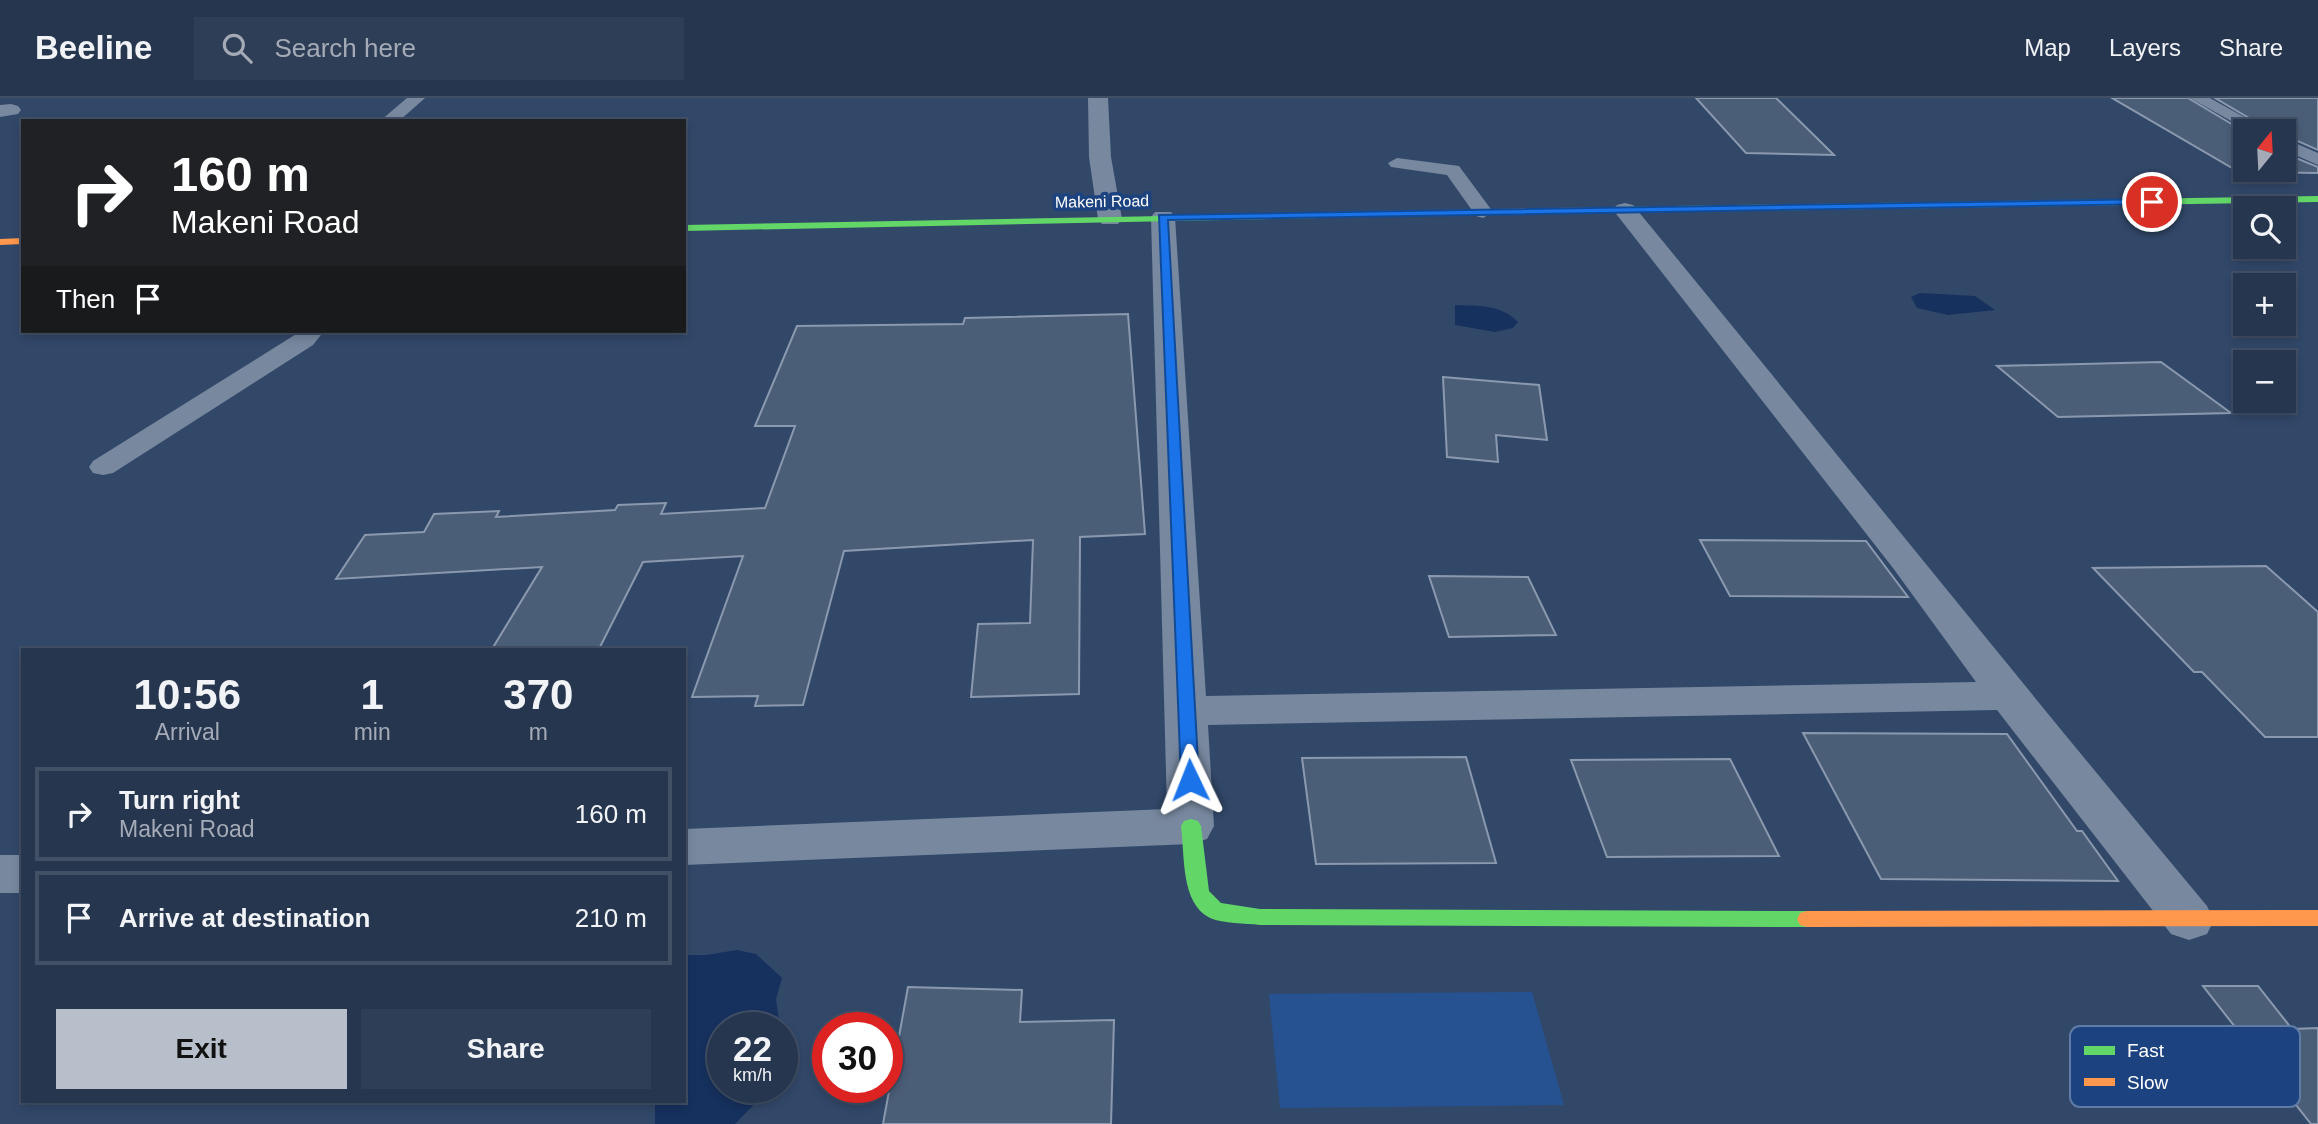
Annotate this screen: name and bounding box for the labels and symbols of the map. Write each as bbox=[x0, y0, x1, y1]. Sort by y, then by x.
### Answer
north arrow bbox=[2233, 119, 2296, 182]
pin bbox=[2122, 172, 2182, 232]
street label: Makeni Road bbox=[1055, 192, 1149, 211]
position arrow bbox=[1153, 743, 1227, 817]
speed limit sign: 30 bbox=[812, 1012, 903, 1103]
legend bbox=[2070, 1026, 2300, 1107]
text: Fast bbox=[2127, 1040, 2165, 1061]
text: Slow bbox=[2127, 1072, 2168, 1093]

